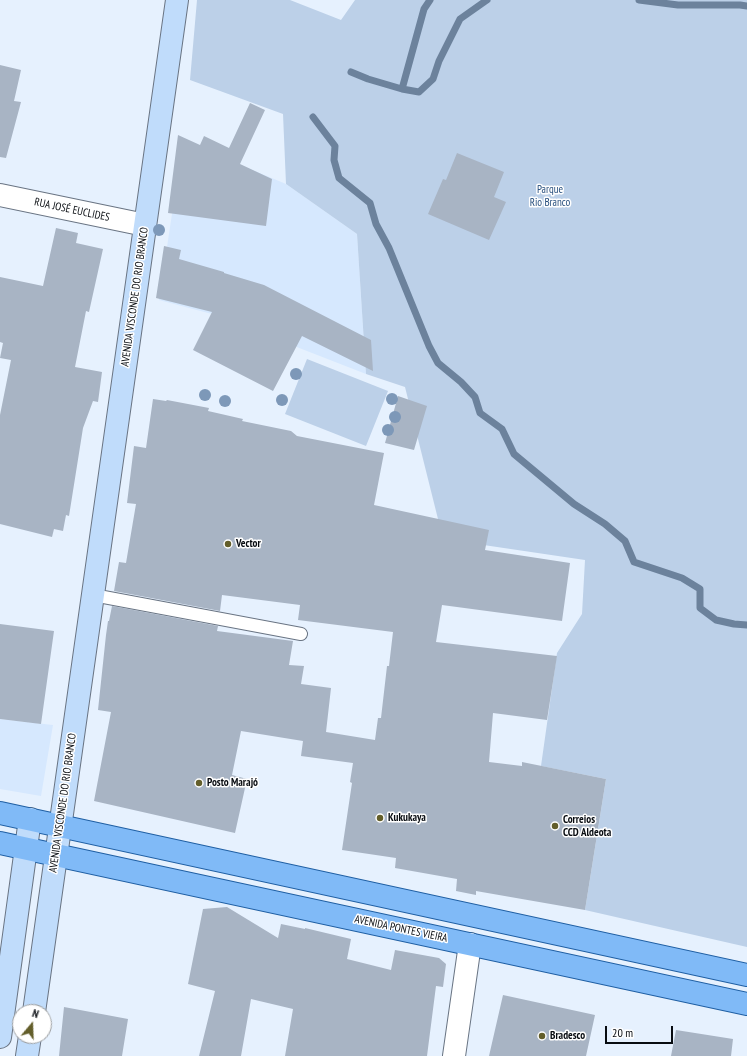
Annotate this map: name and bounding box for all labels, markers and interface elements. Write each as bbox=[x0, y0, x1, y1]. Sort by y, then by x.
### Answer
park label: Parque Rio Branco bbox=[530, 183, 570, 209]
street label: RUA JOSÉ EUCLIDES bbox=[33, 196, 111, 224]
street label: AVENIDA VISCONDE DO RIO BRANCO bbox=[119, 226, 151, 368]
place label: Vector bbox=[236, 537, 261, 551]
marker: Vector bbox=[223, 539, 233, 549]
street label: AVENIDA VISCONDE DO RIO BRANCO bbox=[47, 732, 79, 874]
place label: Posto Marajó bbox=[207, 776, 258, 790]
marker: Posto Marajó bbox=[194, 778, 204, 788]
place label: Kukukaya bbox=[388, 811, 426, 825]
marker: Kukukaya bbox=[375, 813, 385, 823]
place label: Correios CCD Aldeota bbox=[563, 813, 611, 839]
marker: Correios CCD Aldeota bbox=[550, 821, 560, 831]
street label: AVENIDA PONTES VIEIRA bbox=[353, 913, 449, 945]
north arrow bbox=[12, 1004, 52, 1044]
text: N bbox=[30, 1006, 41, 1021]
scale bar bbox=[607, 1018, 675, 1044]
text: 20 m bbox=[612, 1025, 633, 1040]
place label: Bradesco bbox=[550, 1029, 585, 1043]
marker: Bradesco bbox=[537, 1031, 547, 1041]

